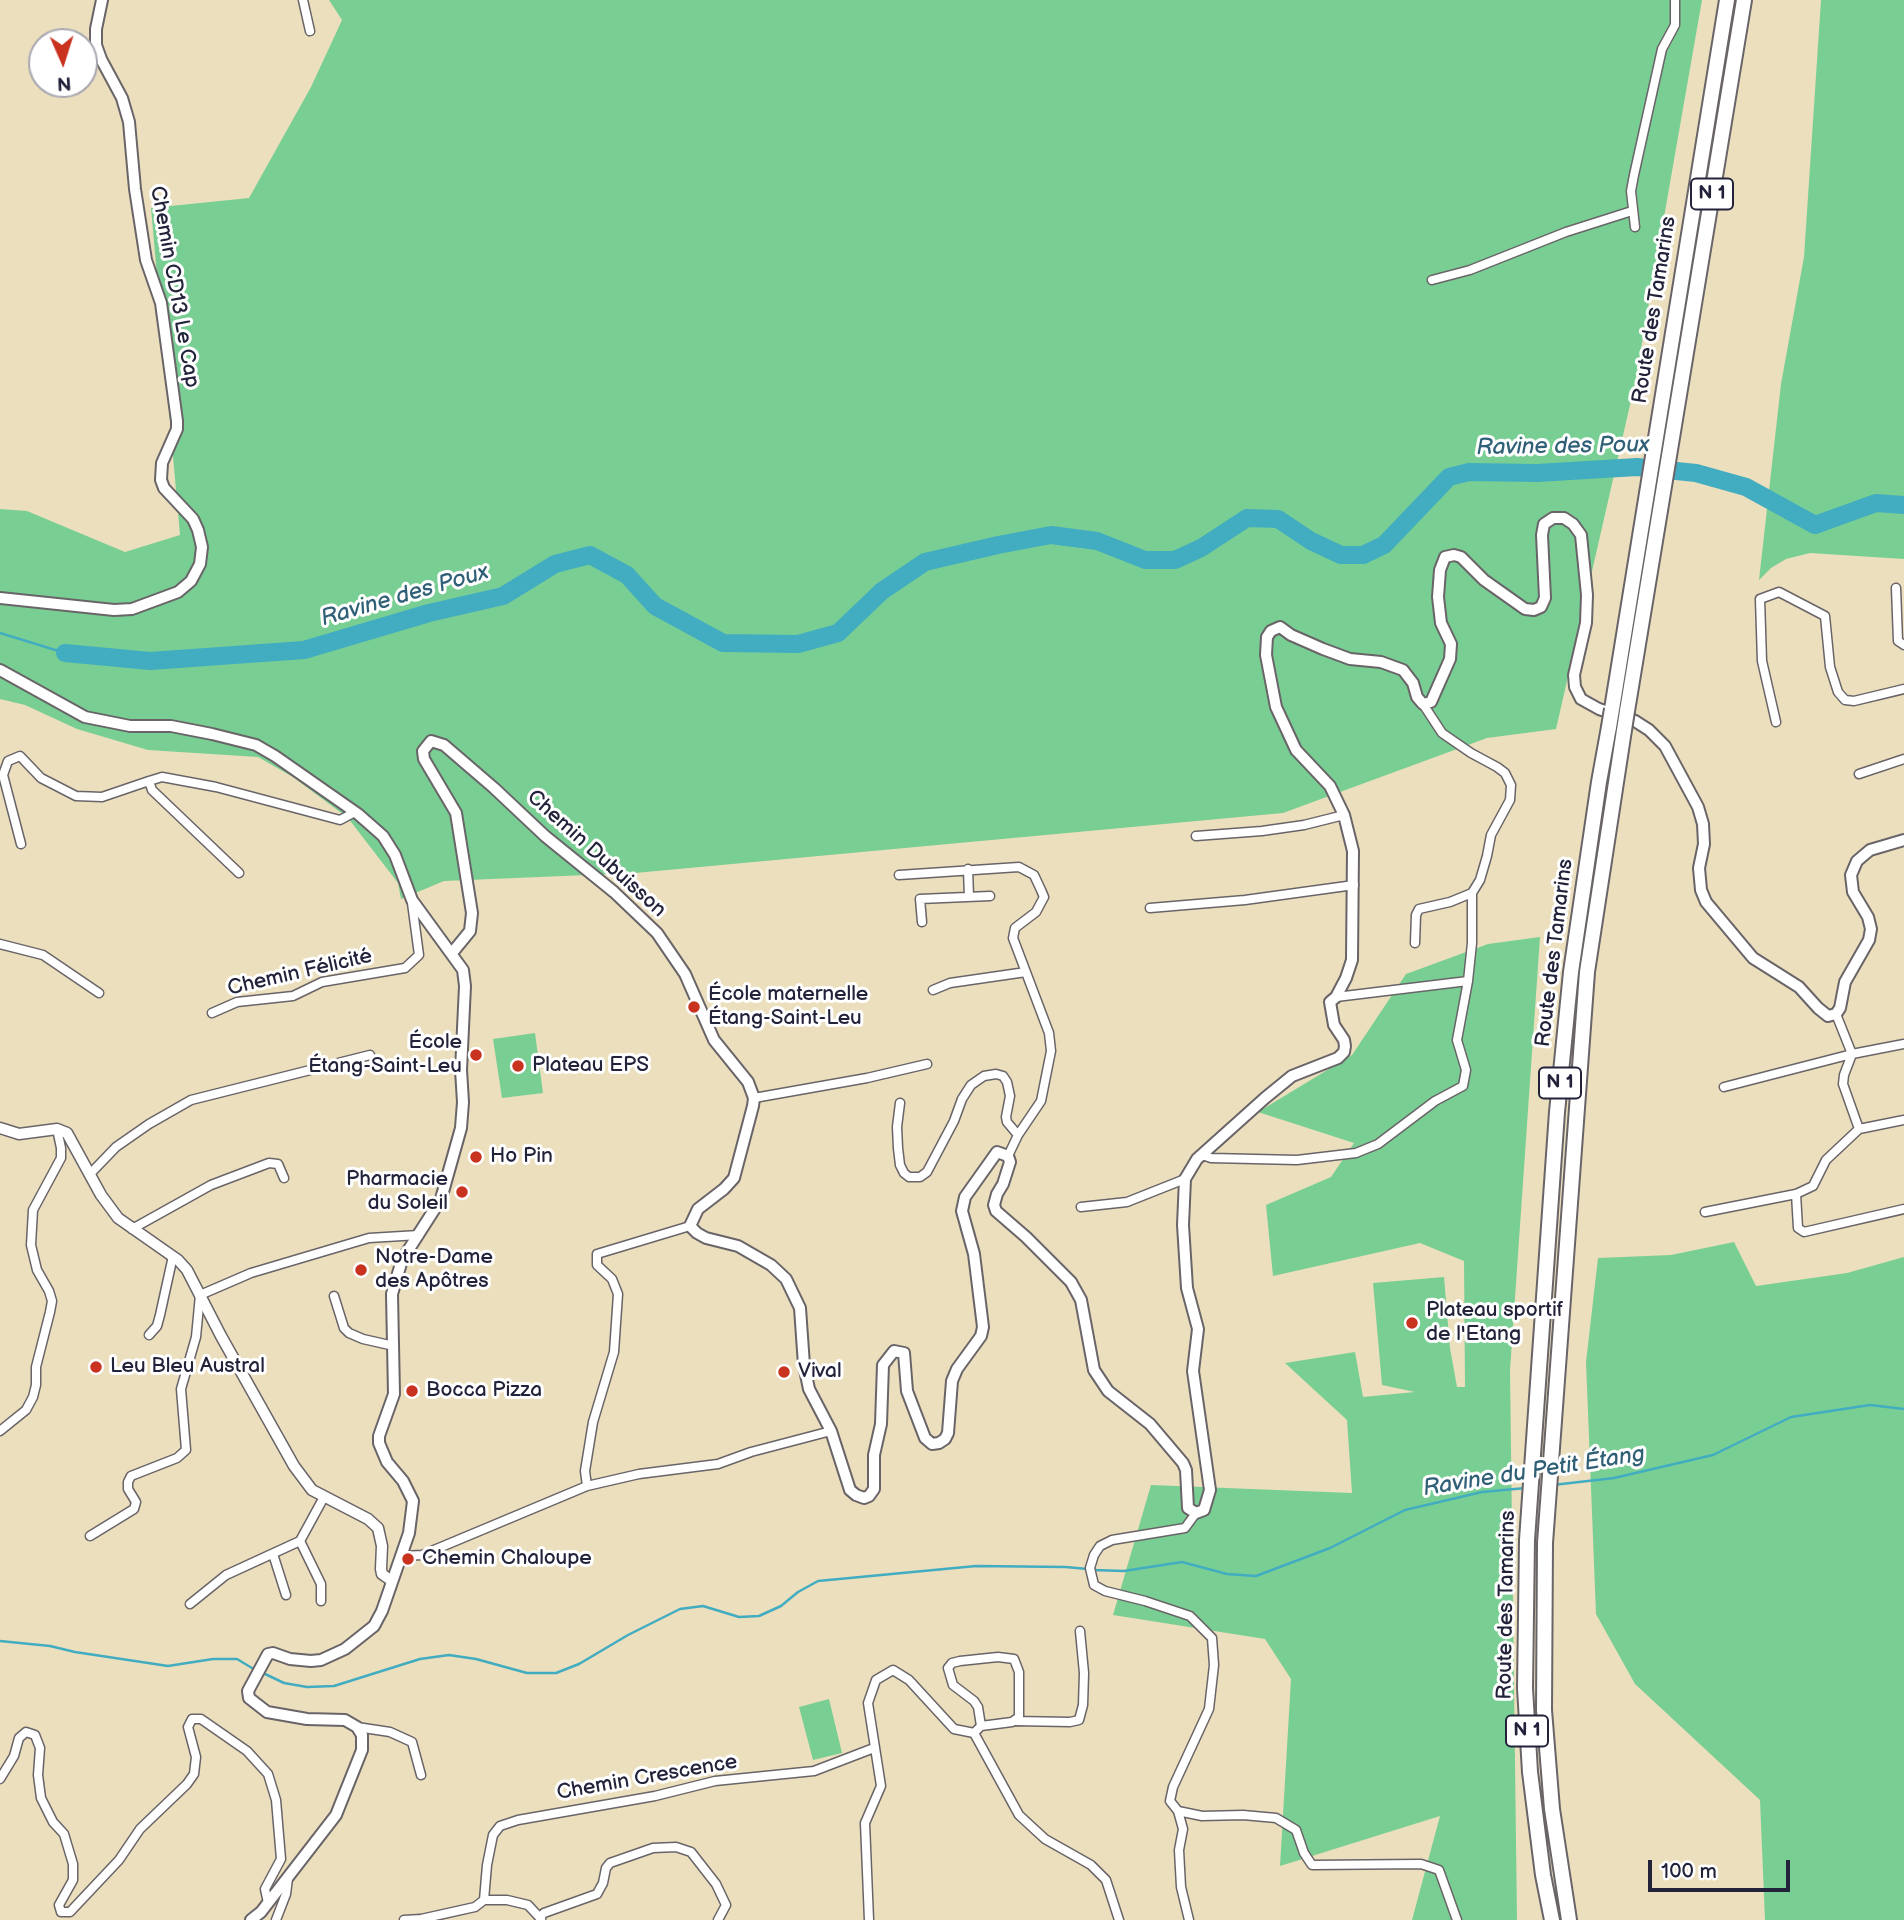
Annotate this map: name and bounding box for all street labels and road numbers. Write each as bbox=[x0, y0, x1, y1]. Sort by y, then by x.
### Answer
road number: N 1 bbox=[1691, 178, 1733, 210]
street label: Chemin CD13 Le Cap bbox=[144, 184, 204, 390]
street label: Route des Tamarins bbox=[1628, 215, 1682, 405]
street label: Chemin Dubuisson bbox=[521, 785, 671, 923]
street label: Route des Tamarins bbox=[1531, 858, 1579, 1048]
street label: Chemin Félicité bbox=[225, 944, 375, 1002]
road number: N 1 bbox=[1539, 1068, 1581, 1098]
street label: Route des Tamarins bbox=[1493, 1510, 1521, 1700]
road number: N 1 bbox=[1506, 1716, 1548, 1746]
street label: Chemin Crescence bbox=[555, 1750, 739, 1806]

